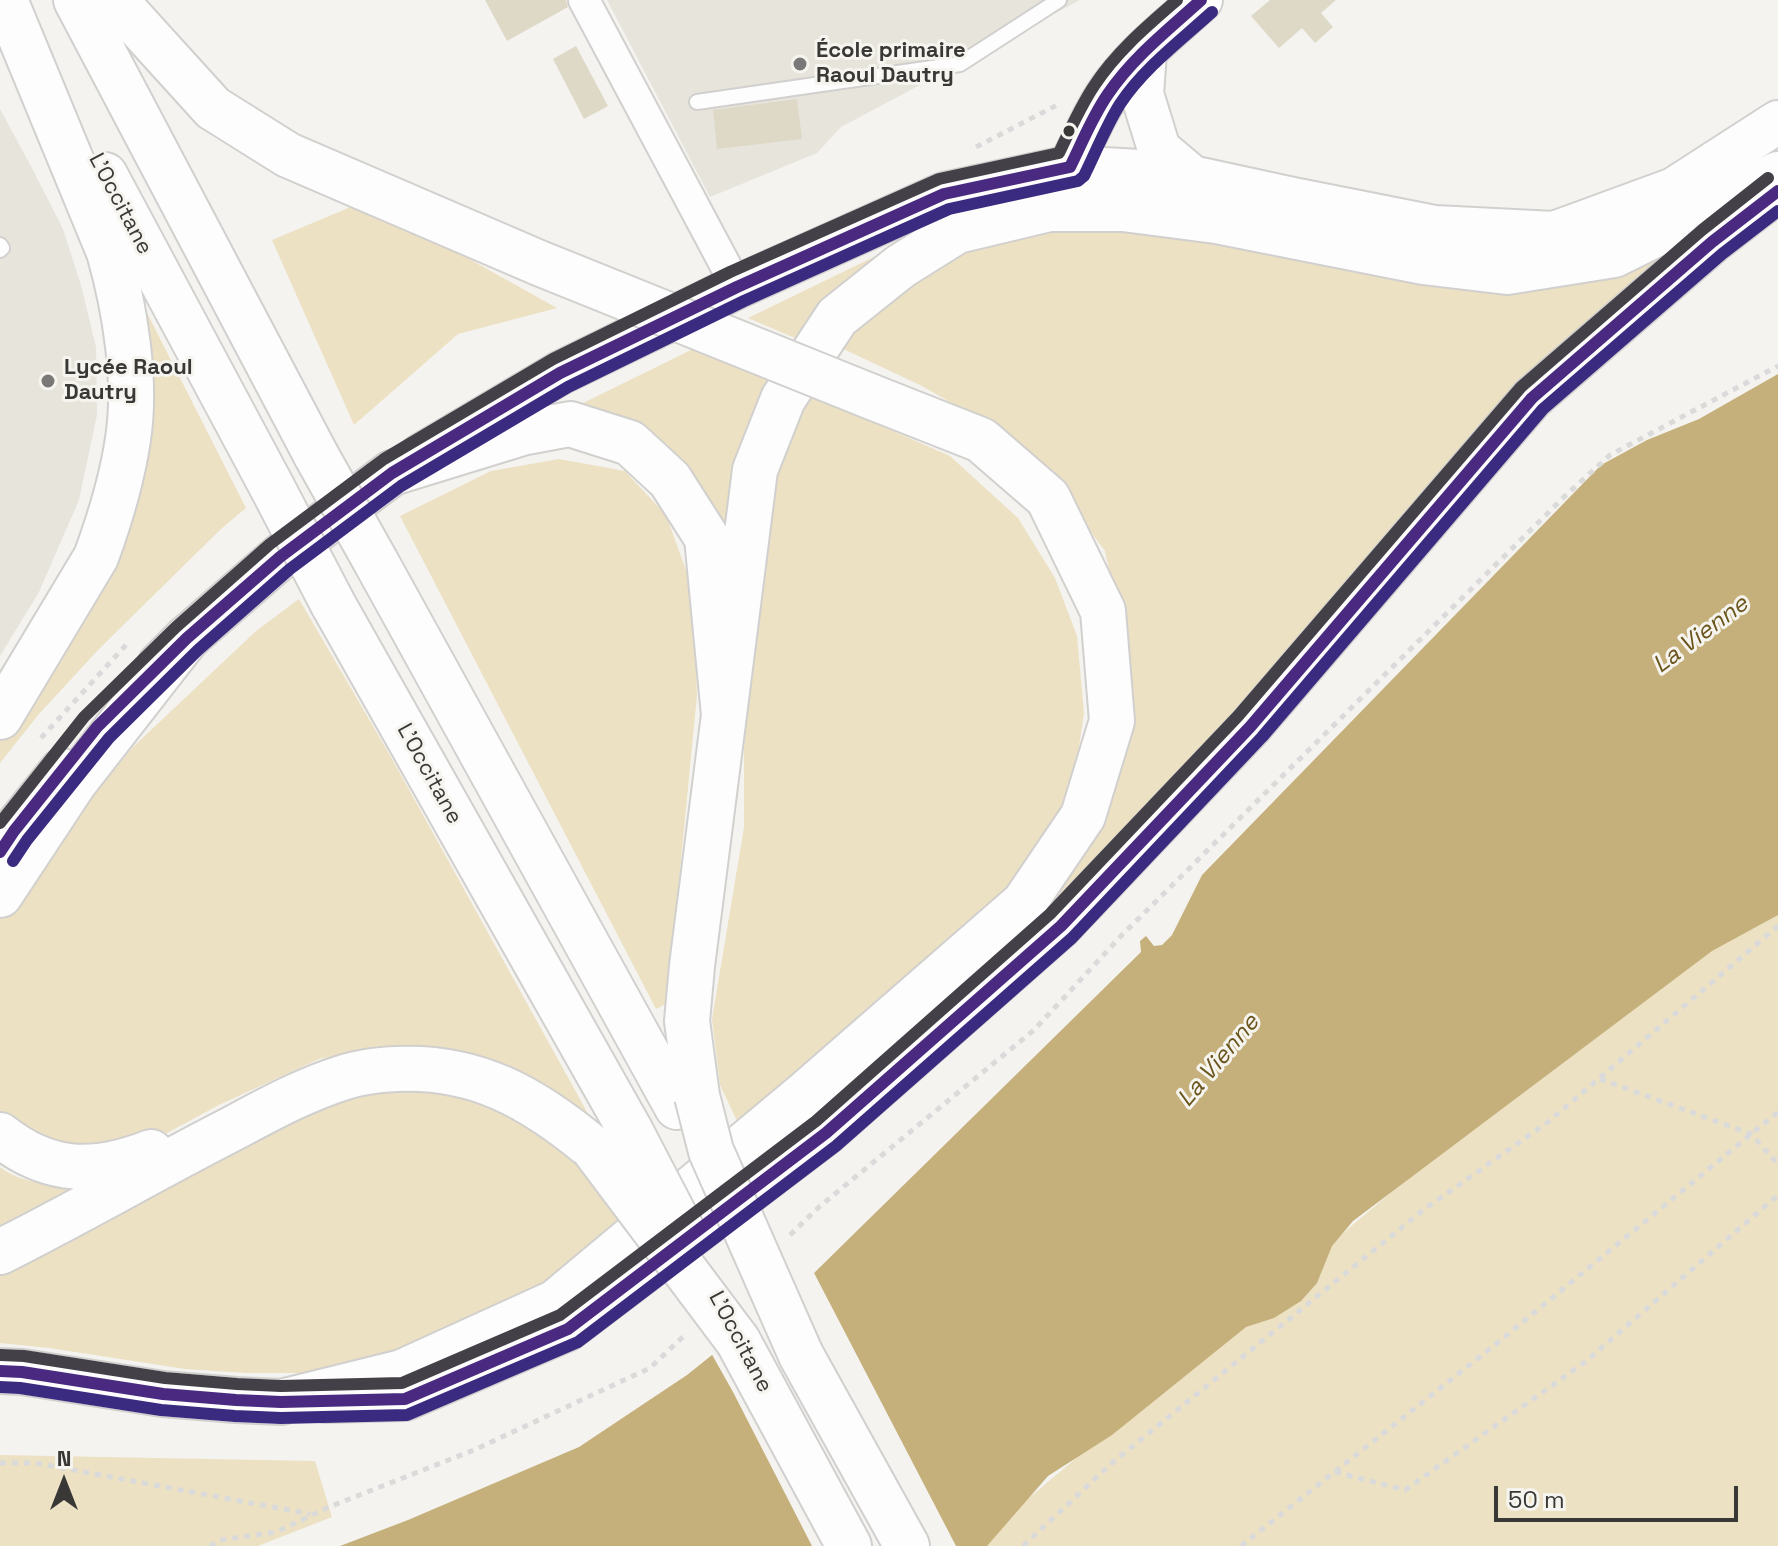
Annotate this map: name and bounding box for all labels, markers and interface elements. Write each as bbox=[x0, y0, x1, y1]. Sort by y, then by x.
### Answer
place label: École primaire Raoul Dautry bbox=[816, 38, 966, 90]
marker: École primaire Raoul Dautry bbox=[791, 55, 809, 73]
unlabelled marker bbox=[1061, 123, 1077, 139]
street label: L'Occitane bbox=[82, 149, 158, 259]
place label: Lycée Raoul Dautry bbox=[64, 355, 193, 406]
marker: Lycée Raoul Dautry bbox=[39, 372, 57, 390]
water label: La Vienne bbox=[1648, 590, 1754, 680]
street label: L'Occitane bbox=[391, 719, 467, 829]
water label: La Vienne bbox=[1172, 1009, 1266, 1113]
street label: L'Occitane bbox=[702, 1287, 778, 1397]
north arrow bbox=[24, 1442, 104, 1522]
text: N bbox=[57, 1444, 71, 1472]
scale bar bbox=[1498, 1470, 1742, 1520]
text: 50 m bbox=[1508, 1484, 1565, 1515]

